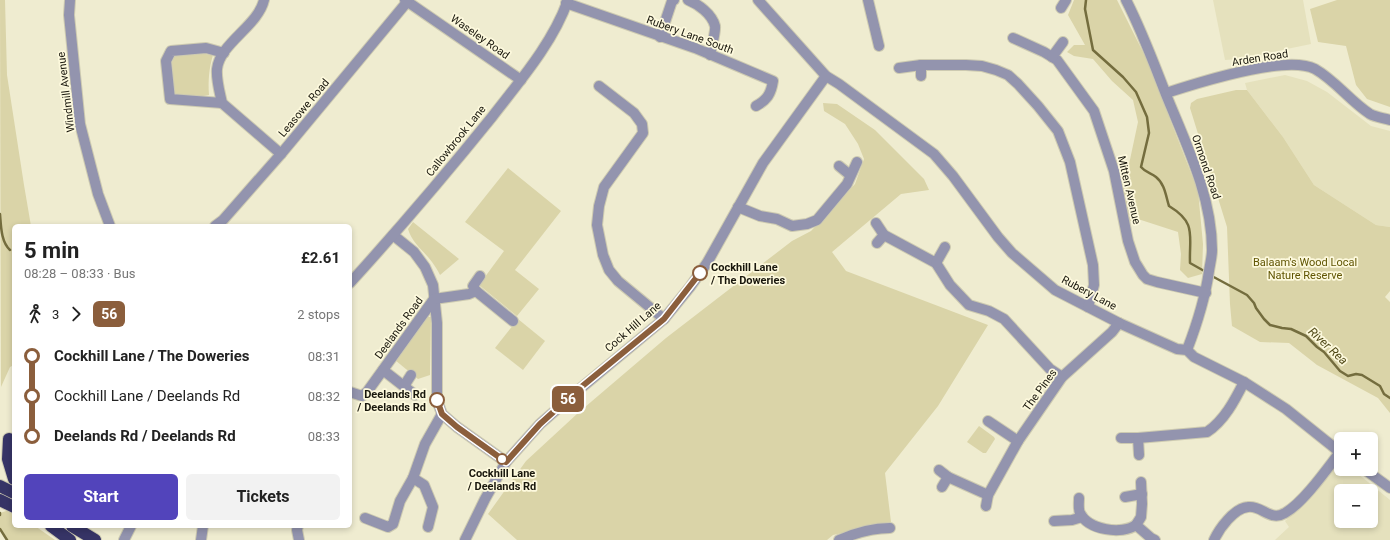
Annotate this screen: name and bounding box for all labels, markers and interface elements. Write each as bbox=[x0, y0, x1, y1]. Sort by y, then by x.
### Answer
street label: Waseley Road bbox=[448, 12, 512, 62]
street label: Rubery Lane South bbox=[645, 13, 735, 57]
street label: Arden Road bbox=[1231, 47, 1289, 69]
street label: Windmill Avenue bbox=[55, 51, 77, 133]
street label: Leasowe Road bbox=[276, 76, 332, 140]
street label: Callowbrook Lane bbox=[423, 103, 489, 179]
street label: Ormond Road bbox=[1189, 133, 1223, 201]
street label: Mitten Avenue bbox=[1115, 154, 1143, 226]
text: 5 min bbox=[24, 238, 79, 263]
text: £2.61 bbox=[301, 249, 340, 267]
park label: Balaam's Wood Local Nature Reserve bbox=[1253, 256, 1357, 282]
place label: Cockhill Lane / The Doweries bbox=[710, 261, 785, 287]
marker: Cockhill Lane / The Doweries bbox=[692, 265, 708, 281]
text: 08:28 – 08:33 · Bus bbox=[24, 266, 136, 281]
street label: Rubery Lane bbox=[1059, 273, 1119, 313]
street label: Deelands Road bbox=[372, 294, 426, 362]
street label: Cock Hill Lane bbox=[602, 299, 664, 355]
icon: walk bbox=[24, 303, 46, 325]
icon: forward bbox=[65, 303, 87, 325]
text: 56 bbox=[101, 306, 117, 322]
text: 3 bbox=[52, 307, 59, 322]
text: 2 stops bbox=[297, 307, 340, 322]
water label: River Rea bbox=[1306, 324, 1350, 368]
text: Cockhill Lane / The Doweries bbox=[54, 347, 250, 365]
text: 08:31 bbox=[308, 349, 340, 364]
street label: The Pines bbox=[1021, 366, 1060, 413]
line badge: 56 bbox=[550, 386, 586, 412]
text: Cockhill Lane / Deelands Rd bbox=[54, 387, 240, 405]
place label: Deelands Rd / Deelands Rd bbox=[356, 388, 426, 414]
text: 08:32 bbox=[308, 389, 340, 404]
text: 56 bbox=[560, 391, 576, 407]
marker: Deelands Rd / Deelands Rd bbox=[429, 392, 445, 408]
text: Deelands Rd / Deelands Rd bbox=[54, 427, 236, 445]
text: 08:33 bbox=[308, 429, 340, 444]
map controls bbox=[1334, 432, 1378, 528]
button: + bbox=[1334, 432, 1378, 476]
marker: Cockhill Lane / Deelands Rd bbox=[496, 453, 508, 465]
place label: Cockhill Lane / Deelands Rd bbox=[467, 467, 536, 493]
button: Start bbox=[24, 474, 178, 520]
button: Tickets bbox=[186, 474, 340, 520]
button: − bbox=[1334, 484, 1378, 528]

